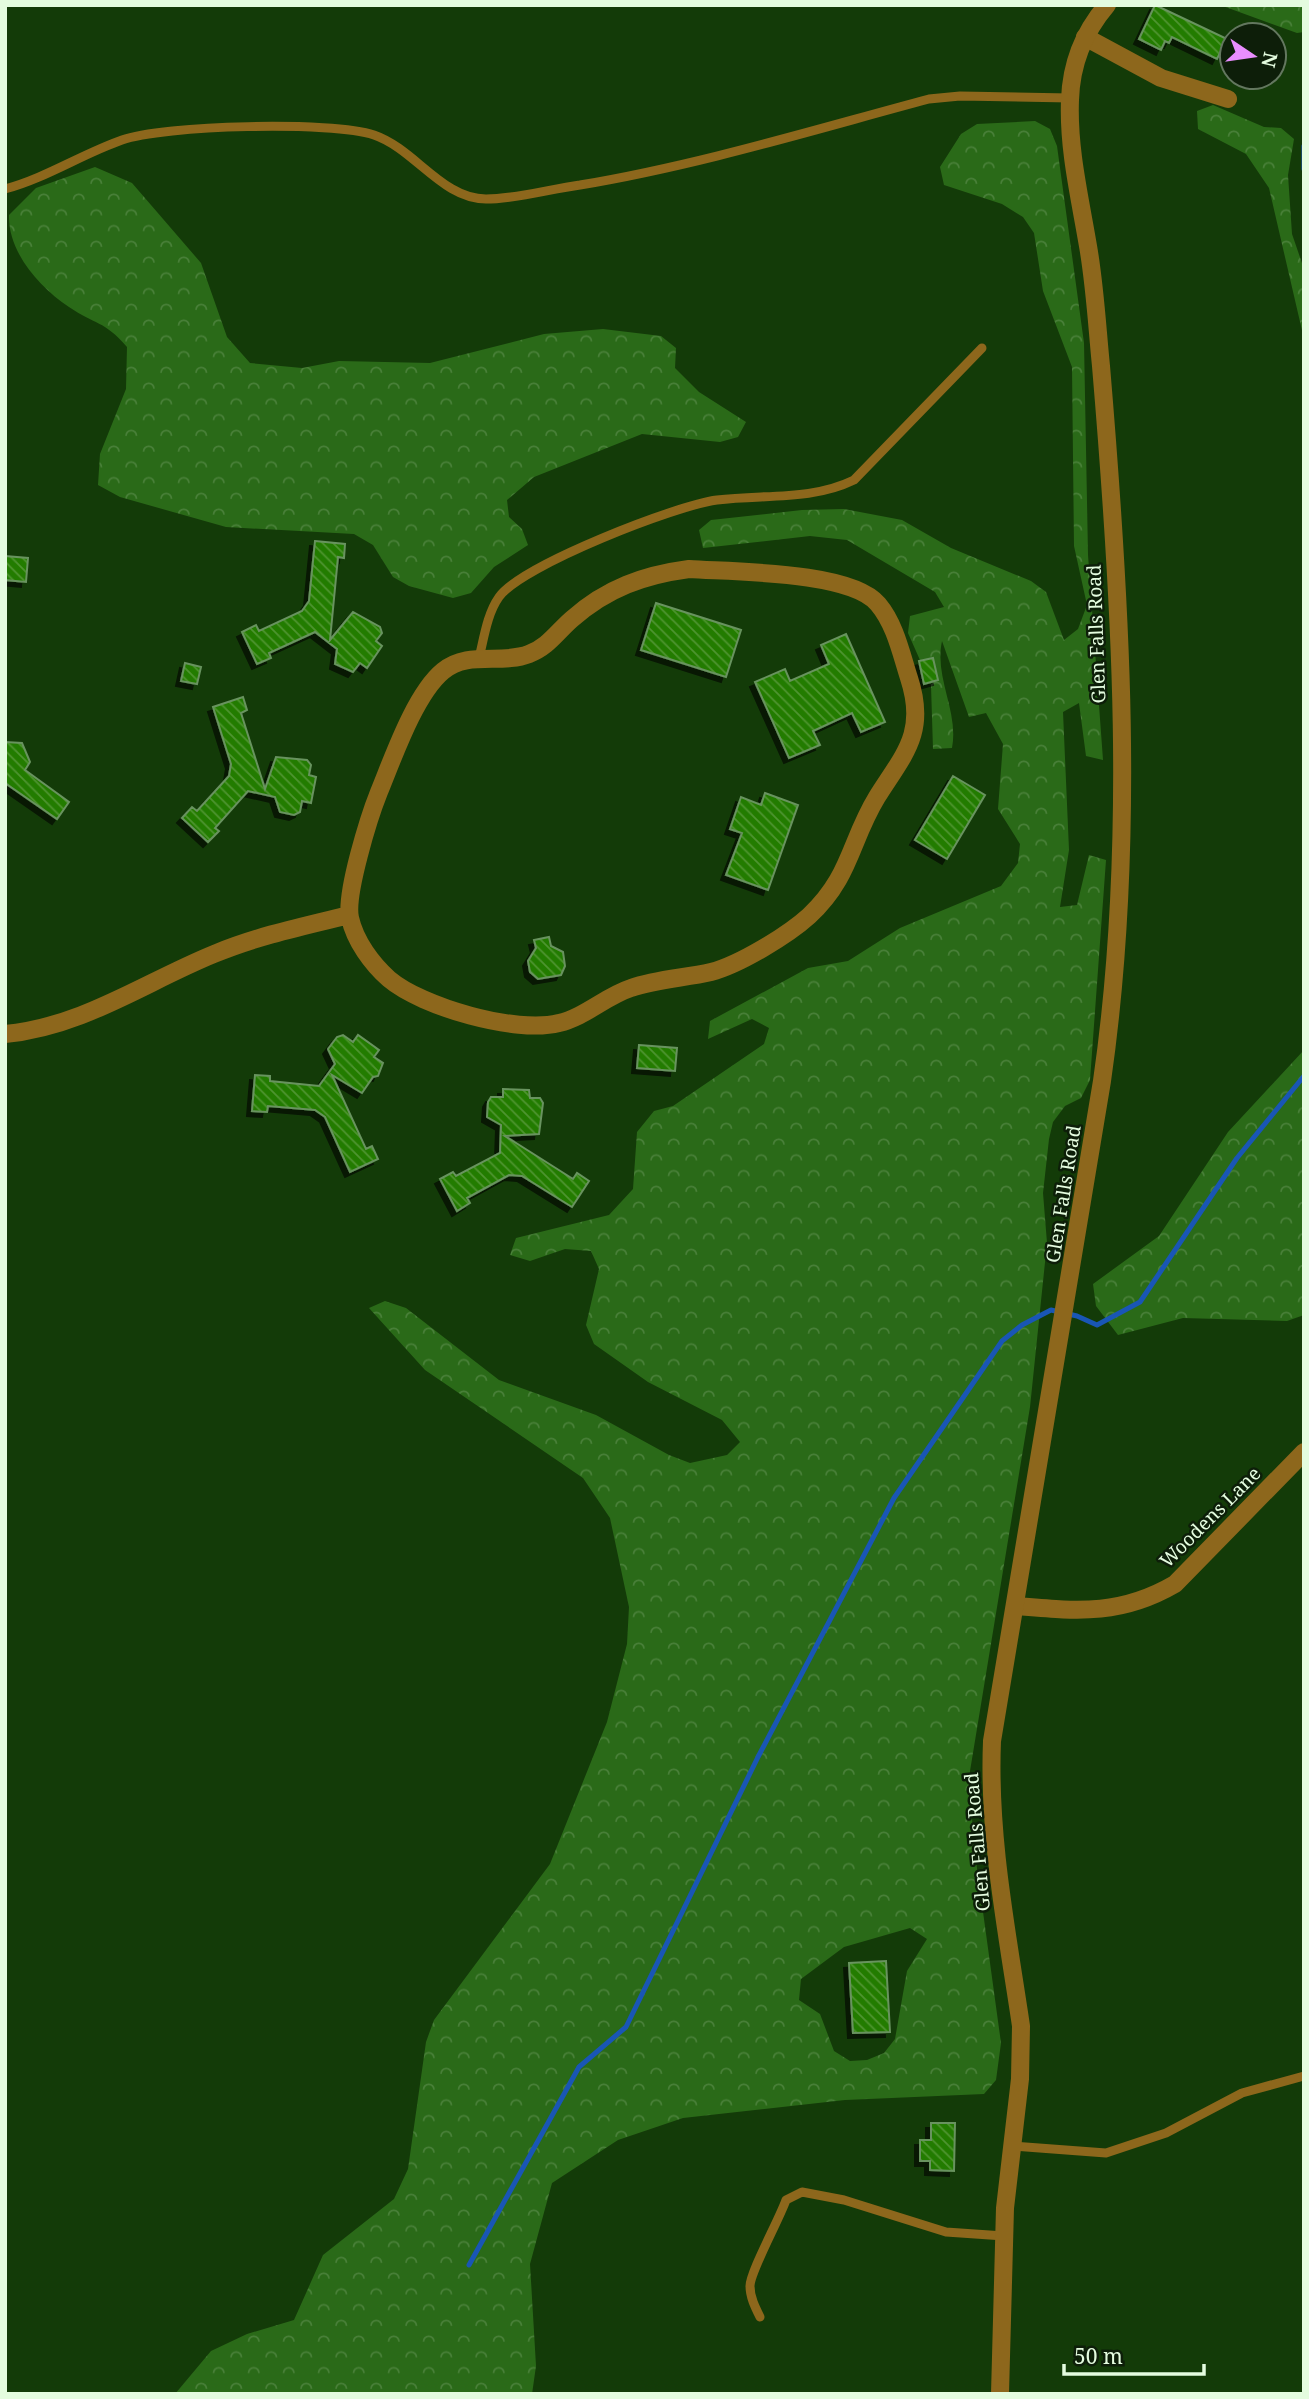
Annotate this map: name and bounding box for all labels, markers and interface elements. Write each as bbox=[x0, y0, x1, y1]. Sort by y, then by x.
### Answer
north arrow bbox=[1218, 21, 1288, 91]
text: N bbox=[1255, 50, 1284, 70]
street label: Glen Falls Road bbox=[1081, 564, 1111, 704]
street label: Glen Falls Road bbox=[1039, 1123, 1087, 1265]
street label: Woodens Lane bbox=[1154, 1461, 1266, 1573]
street label: Glen Falls Road bbox=[958, 1771, 996, 1912]
scale bar bbox=[1064, 2332, 1204, 2376]
text: 50 m bbox=[1074, 2342, 1123, 2370]

